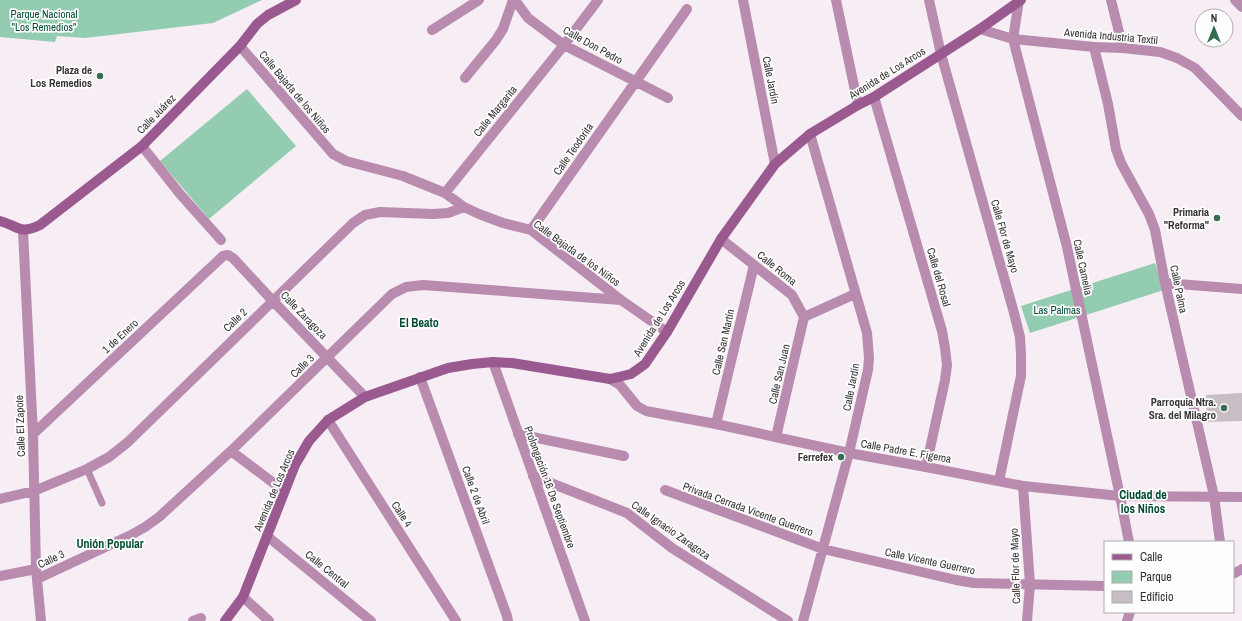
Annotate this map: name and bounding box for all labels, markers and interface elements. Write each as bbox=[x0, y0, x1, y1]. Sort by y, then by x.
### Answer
park label: Parque Nacional "Los Remedios" bbox=[10, 7, 78, 34]
north arrow bbox=[1194, 8, 1234, 48]
text: N bbox=[1211, 11, 1217, 25]
street label: Calle Don Pedro bbox=[561, 23, 625, 67]
street label: Avenida Industria Textil bbox=[1063, 25, 1158, 47]
street label: Avenida de Los Arcos bbox=[845, 44, 928, 103]
street label: Calle Bajada de los Niños bbox=[256, 48, 334, 137]
street label: Calle Jardín bbox=[760, 55, 782, 105]
place label: Plaza de Los Remedios bbox=[30, 63, 92, 90]
marker: Plaza de Los Remedios bbox=[95, 71, 105, 81]
street label: Calle Margarita bbox=[470, 83, 520, 139]
street label: Calle Juárez bbox=[134, 91, 179, 137]
street label: Calle Teodorita bbox=[550, 120, 596, 178]
street label: Calle Flor de Mayo bbox=[988, 198, 1022, 274]
place label: Primaria "Reforma" bbox=[1164, 205, 1209, 232]
marker: Primaria "Reforma" bbox=[1212, 213, 1222, 223]
street label: Calle Bajada de los Niños bbox=[531, 217, 623, 289]
street label: Calle Camelia bbox=[1070, 238, 1096, 296]
street label: Calle del Rosal bbox=[924, 246, 954, 308]
street label: Calle Roma bbox=[754, 248, 800, 288]
street label: Calle Palma bbox=[1167, 264, 1191, 314]
street label: Avenida de Los Arcos bbox=[629, 277, 688, 360]
street label: Calle Zaragoza bbox=[278, 288, 330, 342]
park label: Las Palmas bbox=[1033, 303, 1081, 317]
street label: Calle 2 bbox=[220, 305, 250, 335]
street label: Calle San Martín bbox=[709, 308, 737, 376]
district label: El Beato bbox=[399, 315, 439, 331]
street label: 1 de Enero bbox=[99, 316, 141, 356]
street label: Calle San Juan bbox=[765, 343, 793, 405]
street label: Calle 3 bbox=[287, 351, 317, 381]
street label: Calle Jardín bbox=[840, 362, 862, 412]
street label: Calle El Zapote bbox=[12, 395, 28, 457]
place label: Parroquia Ntra. Sra. del Milagro bbox=[1149, 395, 1216, 422]
marker: Parroquia Ntra. Sra. del Milagro bbox=[1219, 403, 1229, 413]
street label: Prolongación 16 De Septiembre bbox=[521, 424, 579, 550]
street label: Calle Padre E. Figeroa bbox=[860, 436, 952, 466]
street label: Avenida de Los Arcos bbox=[250, 446, 298, 534]
place label: Ferrefex bbox=[798, 450, 833, 464]
marker: Ferrefex bbox=[836, 452, 846, 462]
street label: Calle 2 de Abril bbox=[459, 464, 493, 526]
street label: Privada Cerrada Vicente Guerrero bbox=[681, 479, 815, 539]
district label: Ciudad de los Niños bbox=[1119, 487, 1167, 517]
street label: Calle 4 bbox=[388, 498, 416, 530]
street label: Calle Ignacio Zaragoza bbox=[629, 498, 713, 562]
street label: Calle Flor de Mayo bbox=[1007, 528, 1023, 604]
district label: Unión Popular bbox=[76, 536, 144, 552]
legend bbox=[1104, 541, 1234, 613]
street label: Calle Vicente Guerrero bbox=[884, 545, 976, 577]
street label: Calle 3 bbox=[35, 547, 67, 571]
street label: Calle Central bbox=[302, 547, 352, 591]
text: Calle bbox=[1140, 549, 1162, 565]
text: Parque bbox=[1140, 569, 1172, 585]
text: Edificio bbox=[1140, 589, 1173, 605]

